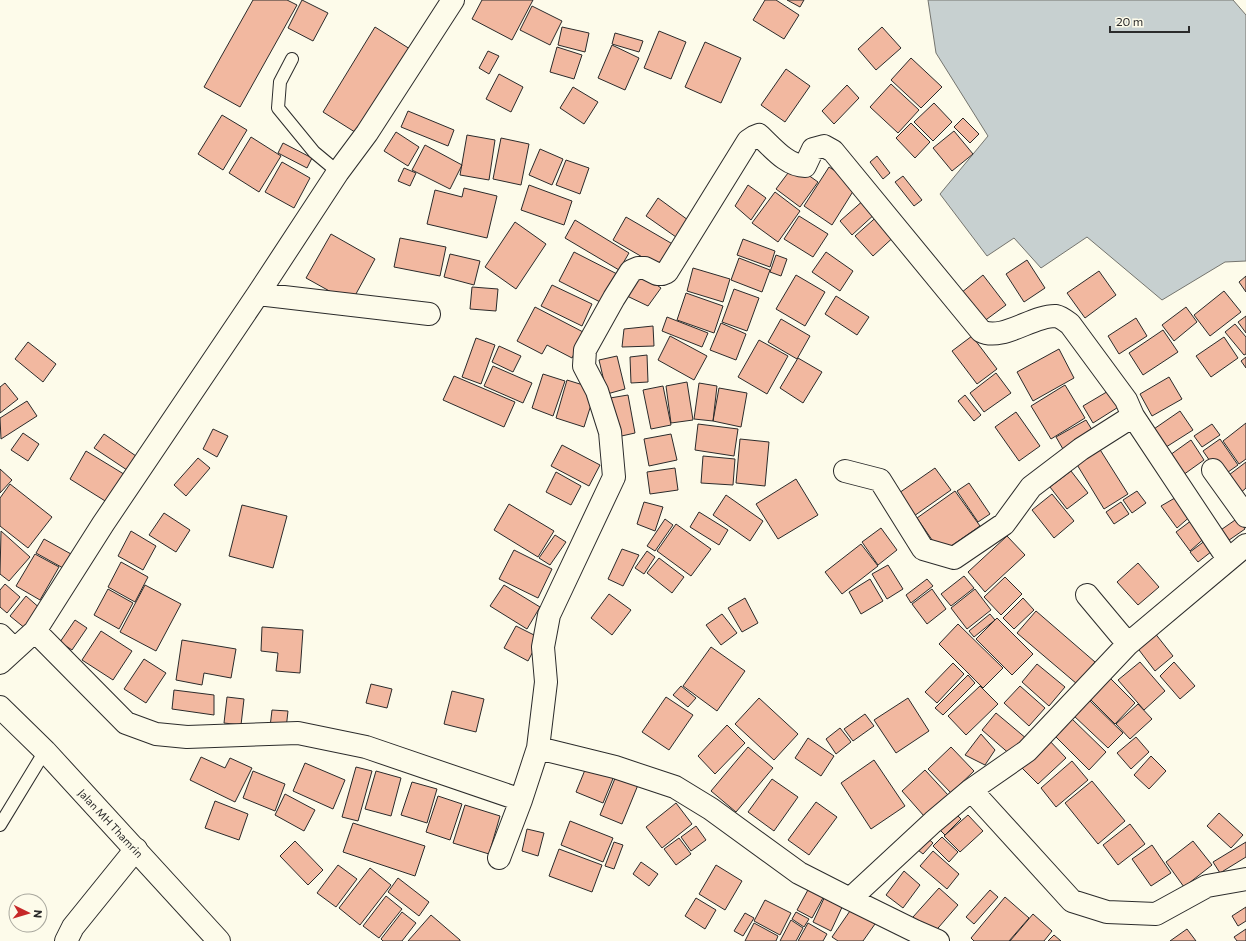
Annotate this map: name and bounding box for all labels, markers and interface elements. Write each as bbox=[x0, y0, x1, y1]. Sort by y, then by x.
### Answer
scale bar bbox=[1110, 8, 1189, 34]
text: 20 m bbox=[1116, 14, 1143, 28]
street label: Jalan MH Thamrin bbox=[75, 786, 146, 861]
north arrow bbox=[8, 893, 48, 933]
text: N bbox=[32, 909, 45, 919]

